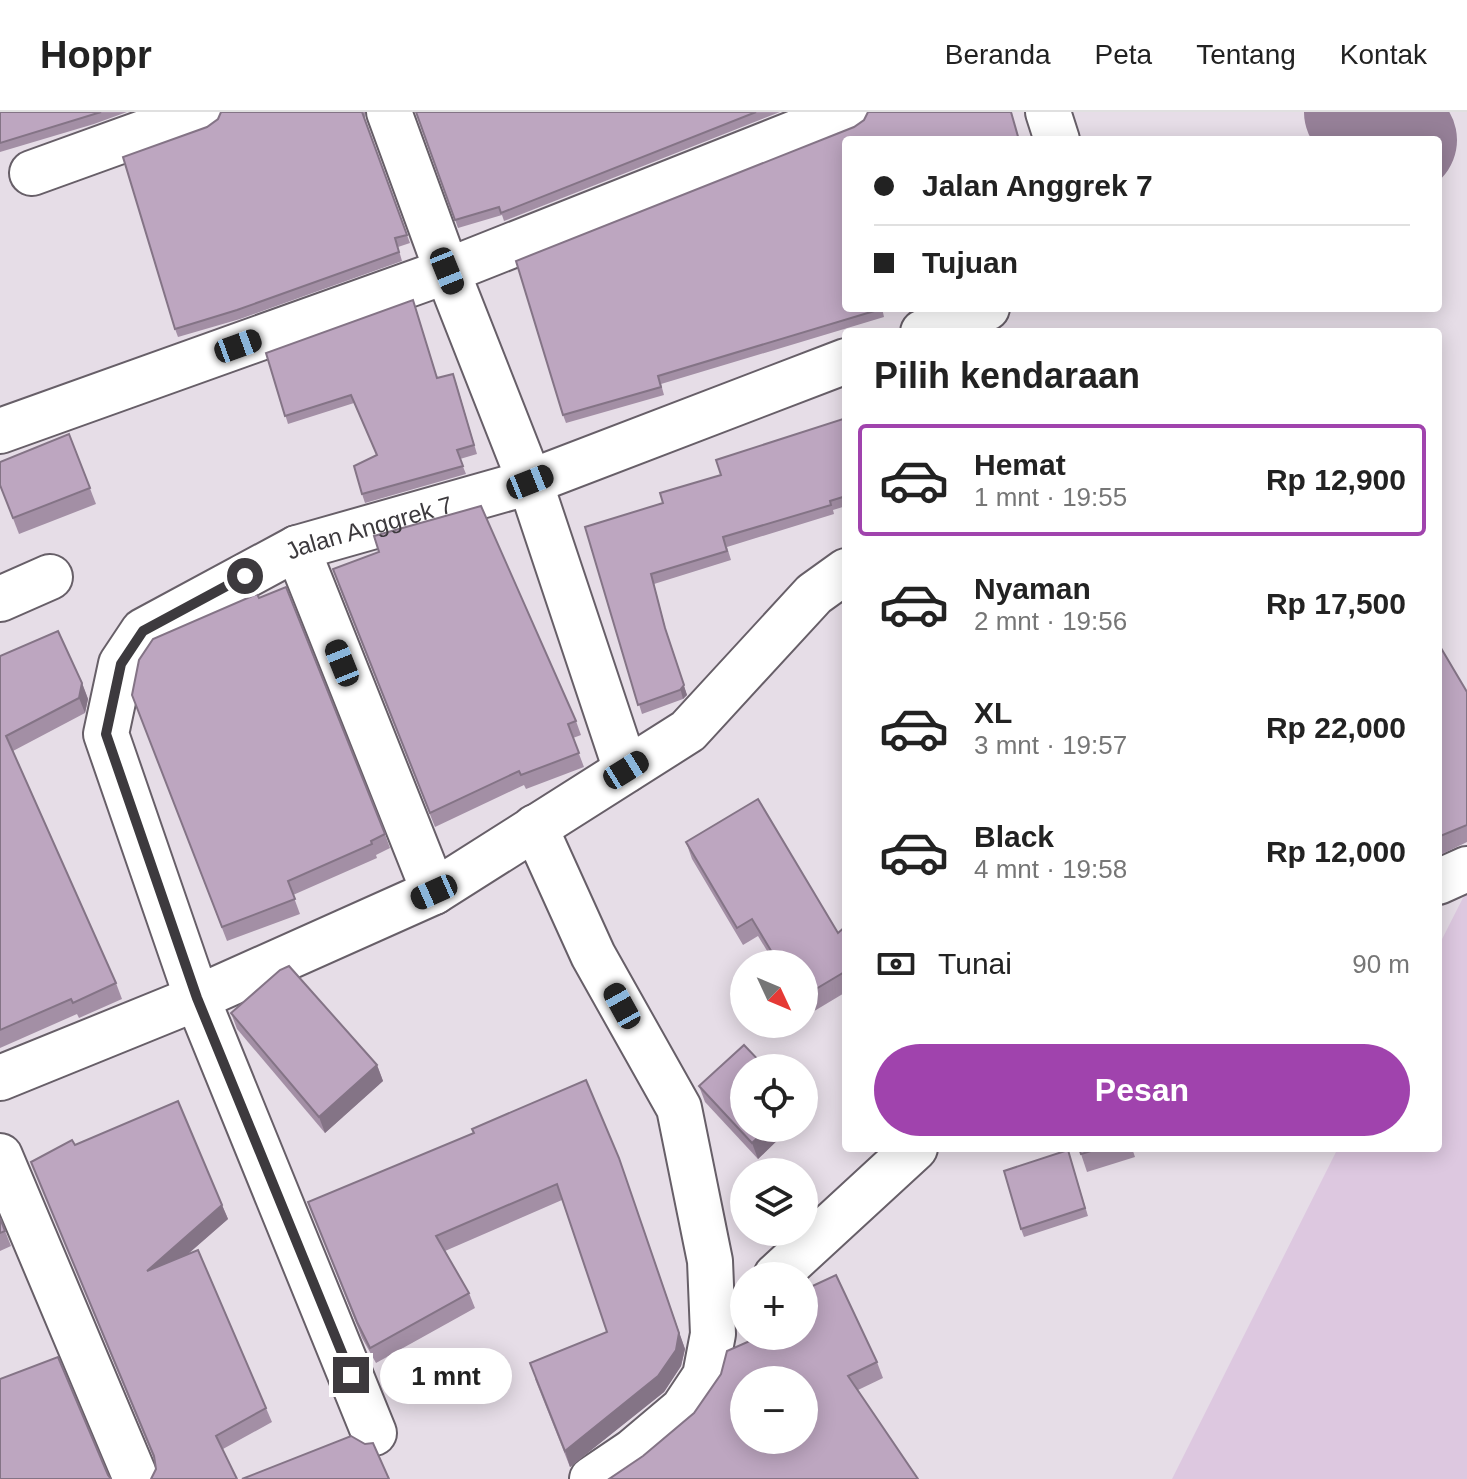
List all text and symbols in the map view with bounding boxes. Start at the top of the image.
text: Hoppr [40,34,152,76]
text: Beranda [945,39,1051,70]
text: Peta [1095,39,1152,70]
text: Tentang [1196,39,1296,70]
text: Kontak [1340,39,1427,70]
text: Jalan Anggrek 7 [922,169,1153,202]
car [427,244,467,298]
text: Tujuan [922,246,1018,279]
car [211,327,265,365]
text: Pilih kendaraan [874,355,1140,396]
icon: car [878,444,950,516]
text: Hemat [974,448,1066,481]
car [503,462,557,502]
text: Rp 12,900 [1266,463,1406,496]
text: 1 mnt · 19:55 [974,482,1127,512]
street label: Jalan Anggrek 7 [281,491,456,565]
route start [227,558,263,594]
icon: car [878,568,950,640]
text: Nyaman [974,572,1091,605]
text: Rp 17,500 [1266,587,1406,620]
text: 2 mnt · 19:56 [974,606,1127,636]
car [322,636,362,690]
icon: car [878,692,950,764]
text: XL [974,696,1012,729]
text: Rp 22,000 [1266,711,1406,744]
text: 3 mnt · 19:57 [974,730,1127,760]
car [599,747,653,793]
icon: car [878,816,950,888]
text: Black [974,820,1054,853]
text: Rp 12,000 [1266,835,1406,868]
text: 4 mnt · 19:58 [974,854,1127,884]
car [407,871,461,913]
icon: cash [874,942,918,986]
text: Tunai [938,947,1012,980]
text: 90 m [1352,949,1410,979]
north arrow [730,950,818,1038]
map controls [730,950,818,1454]
car [600,979,644,1033]
button: Pesan [874,1044,1410,1136]
button: locate [730,1054,818,1142]
button: layers [730,1158,818,1246]
button: + [730,1262,818,1350]
callout: 1 mnt [379,1347,511,1403]
route end [333,1357,369,1393]
text: 1 mnt [411,1361,481,1391]
button: − [730,1366,818,1454]

